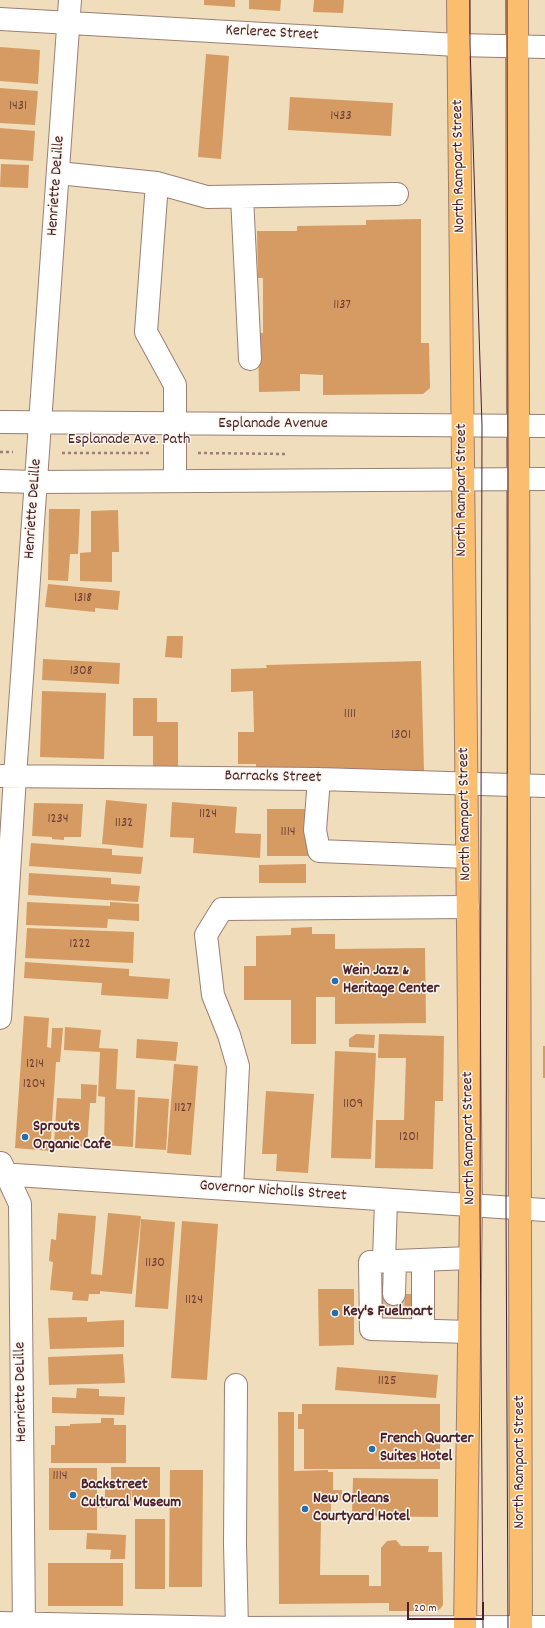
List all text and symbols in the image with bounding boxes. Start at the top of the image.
street label: Kerlerec Street [225,22,319,46]
house number: 1431 [9,99,27,115]
street label: North Rampart Street [449,99,471,233]
house number: 1433 [330,109,352,125]
street label: Henriette DeLille [44,135,70,237]
house number: 1137 [333,298,351,314]
street label: Esplanade Avenue [218,415,328,435]
street label: North Rampart Street [453,423,473,557]
street label: Esplanade Ave. Path [68,431,190,451]
street label: Henriette DeLille [21,458,47,560]
house number: 1318 [74,591,92,607]
house number: 1308 [70,664,92,680]
house number: 1111 [344,707,356,723]
house number: 1301 [391,728,411,744]
street label: North Rampart Street [455,747,477,881]
street label: Barracks Street [224,768,322,788]
house number: 1124 [199,807,217,823]
house number: 1234 [47,812,69,828]
house number: 1132 [115,816,133,832]
house number: 1114 [280,825,296,841]
house number: 1222 [69,937,91,953]
place label: Wein Jazz & Heritage Center [343,962,439,1000]
marker: Wein Jazz & Heritage Center [330,976,340,986]
house number: 1214 [26,1057,44,1073]
street label: North Rampart Street [459,1071,481,1205]
house number: 1204 [23,1077,45,1093]
house number: 1109 [343,1097,363,1113]
house number: 1127 [174,1101,192,1117]
place label: Sprouts Organic Cafe [33,1118,111,1156]
house number: 1201 [399,1130,419,1146]
marker: Sprouts Organic Cafe [20,1132,30,1142]
street label: Governor Nicholls Street [199,1177,347,1207]
house number: 1130 [145,1256,165,1272]
house number: 1124 [185,1293,203,1309]
place label: Key's Fuelmart [343,1303,433,1323]
marker: Key's Fuelmart [330,1308,340,1318]
street label: Henriette DeLille [12,1342,32,1442]
house number: 1125 [378,1374,396,1390]
street label: North Rampart Street [511,1395,531,1529]
place label: French Quarter Suites Hotel [380,1430,473,1468]
marker: French Quarter Suites Hotel [367,1444,377,1454]
house number: 1114 [52,1469,68,1485]
place label: Backstreet Cultural Museum [81,1476,181,1514]
marker: Backstreet Cultural Museum [68,1490,78,1500]
place label: New Orleans Courtyard Hotel [313,1490,410,1528]
marker: New Orleans Courtyard Hotel [300,1504,310,1514]
scale bar [409,1594,486,1620]
text: 20 m [414,1600,437,1617]

